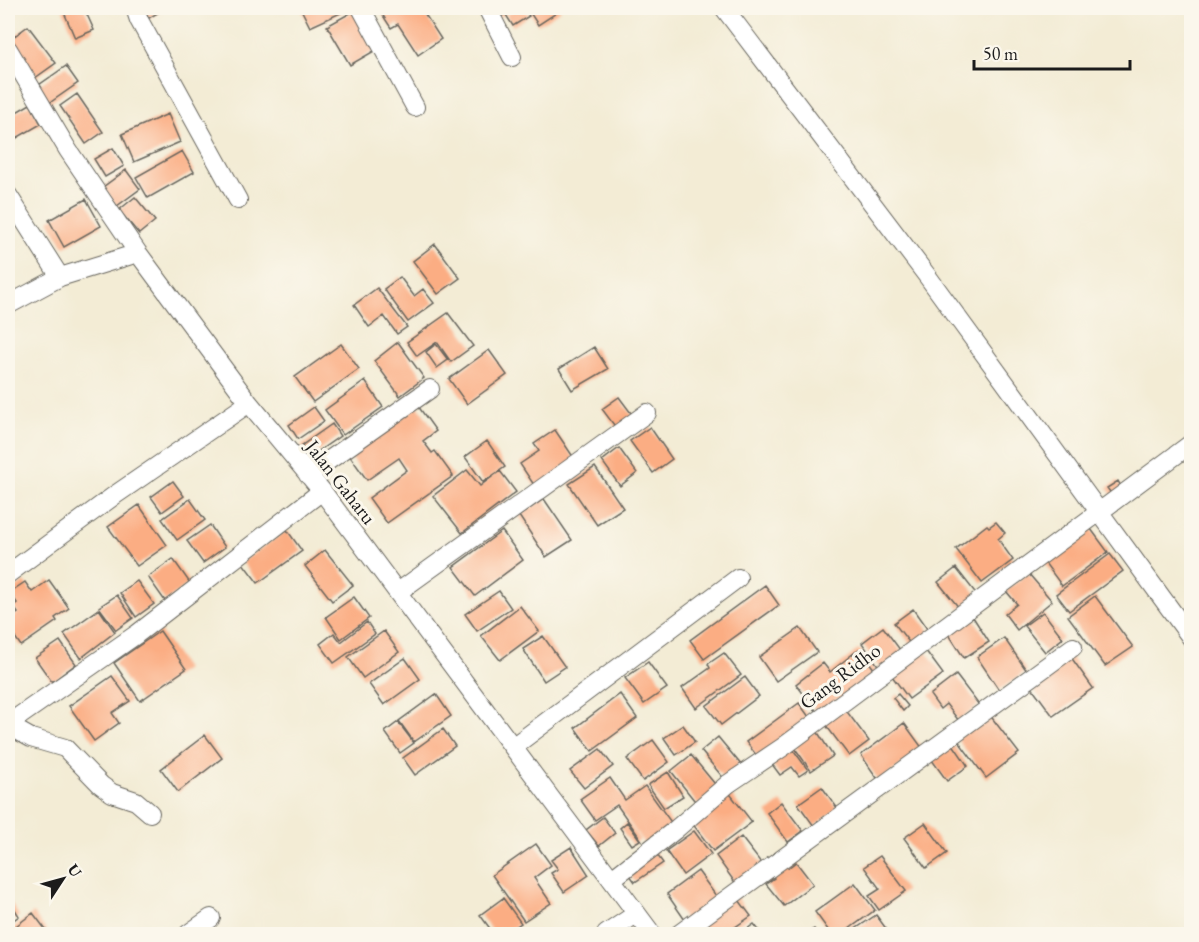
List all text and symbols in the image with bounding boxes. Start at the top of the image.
scale bar [974,33,1130,71]
text: 50 m [983,42,1018,65]
street label: Jalan Gaharu [299,433,382,530]
street label: Gang Ridho [794,637,886,715]
north arrow [33,849,93,909]
text: U [63,859,87,882]

